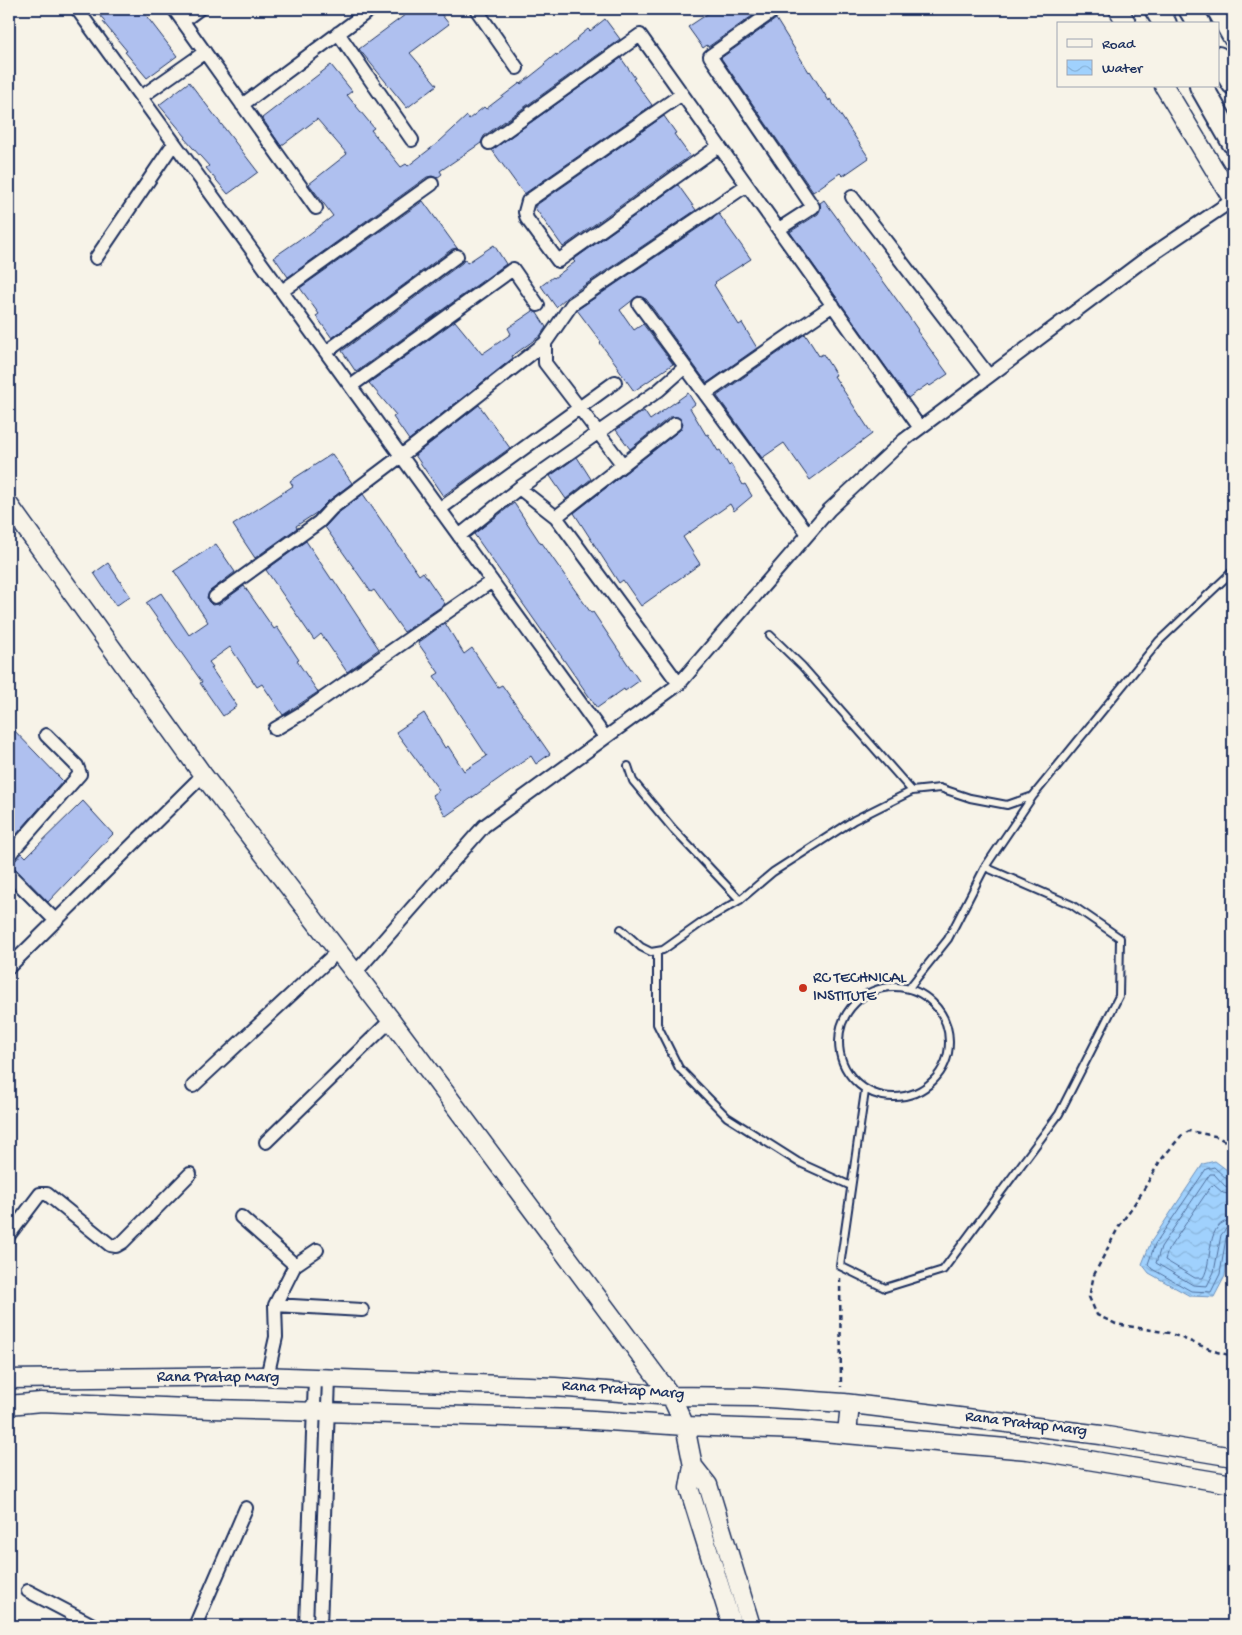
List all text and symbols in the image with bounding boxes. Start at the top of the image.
legend [1057,22,1220,88]
text: Road [1102,36,1136,54]
text: Water [1102,60,1144,78]
place label: RC TECHNICAL INSTITUTE [813,970,907,1007]
marker: RC TECHNICAL INSTITUTE [797,982,809,994]
street label: Rana Pratap Marg [157,1369,279,1388]
street label: Rana Pratap Marg [561,1377,685,1405]
street label: Rana Pratap Marg [964,1408,1088,1442]

